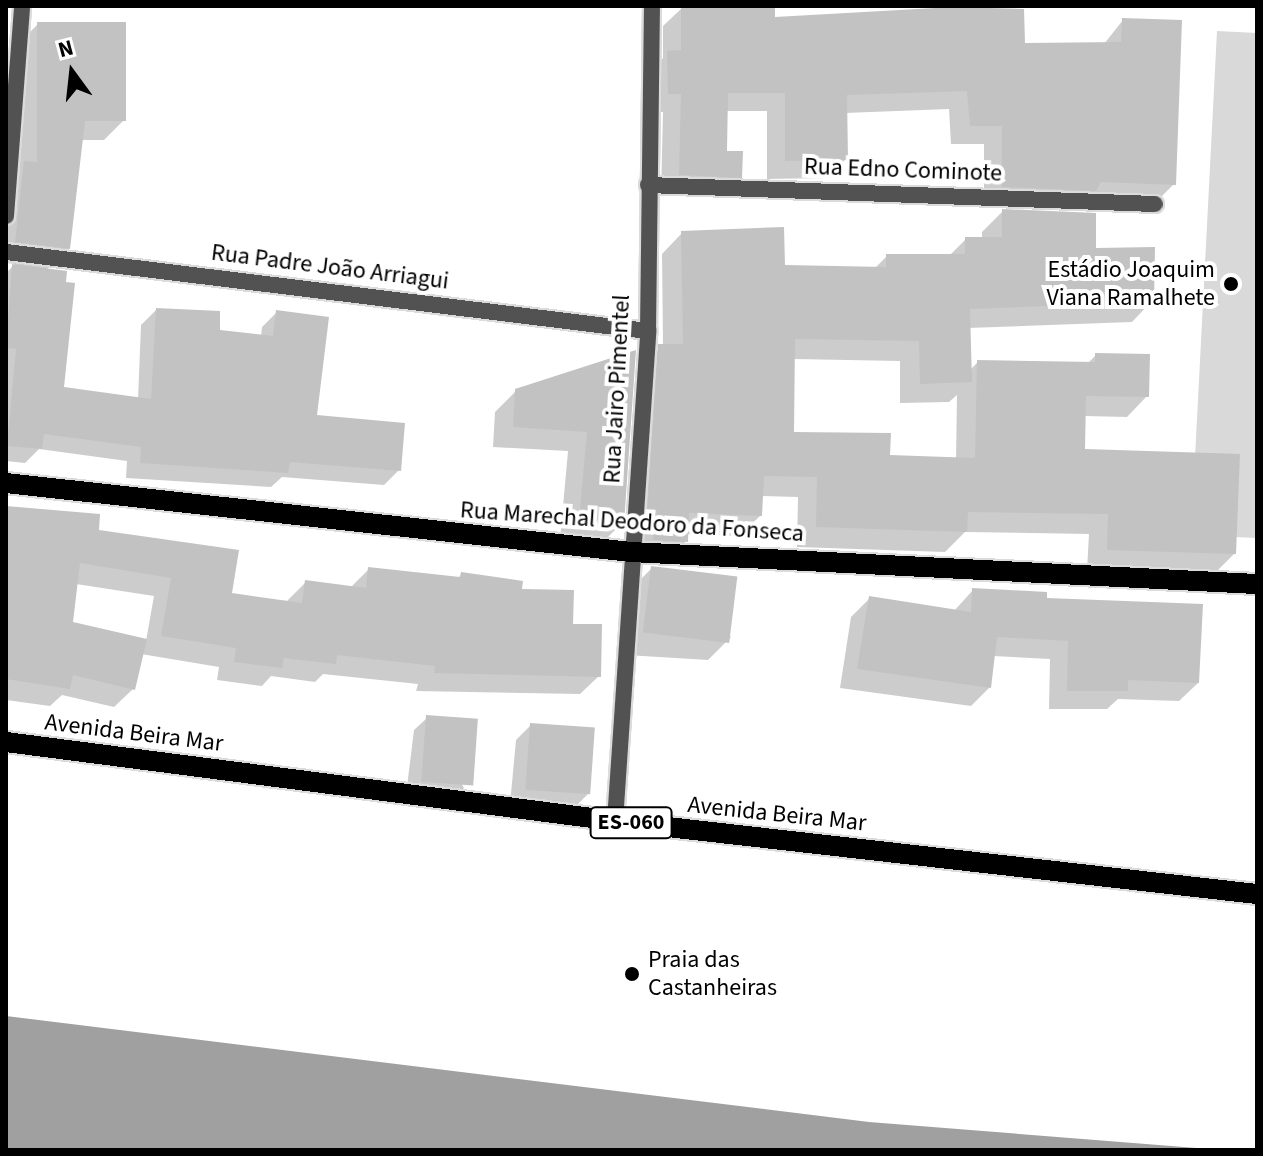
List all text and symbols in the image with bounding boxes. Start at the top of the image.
text: N [55,31,77,66]
north arrow [32,32,112,112]
street label: Rua Edno Cominote [803,152,1003,188]
street label: Rua Padre João Arriagui [210,238,450,296]
place label: Estádio Joaquim Viana Ramalhete [1046,256,1215,312]
marker: Estádio Joaquim Viana Ramalhete [1222,275,1240,293]
street label: Rua Jairo Pimentel [598,294,636,484]
street label: Rua Marechal Deodoro da Fonseca [459,496,805,548]
street label: Avenida Beira Mar [43,708,225,758]
street label: Avenida Beira Mar [686,790,868,838]
road number: ES-060 [589,805,673,841]
place label: Praia das Castanheiras [648,946,777,1002]
marker: Praia das Castanheiras [623,965,641,983]

